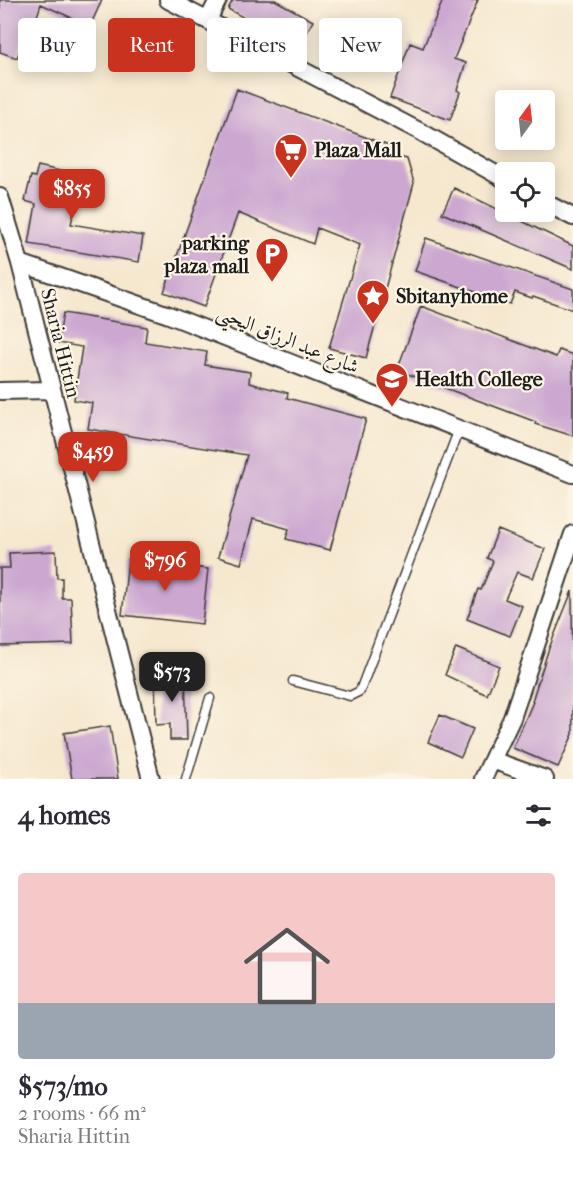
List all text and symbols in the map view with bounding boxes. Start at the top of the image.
chip: Buy [18,18,96,72]
chip: Rent [108,18,195,72]
chip: Filters [207,18,307,72]
chip: New [319,18,402,72]
north arrow [495,90,555,150]
map controls [495,90,555,222]
supermarket icon: Plaza Mall [273,132,309,179]
place label: Plaza Mall [314,139,402,162]
button: locate [495,162,555,222]
pin: $855 [36,169,108,220]
text: $855 [53,177,91,200]
place label: parking plaza mall [163,232,250,278]
parking icon: parking plaza mall [254,236,290,283]
place icon: Sbitanyhome [355,278,391,325]
place label: Sbitanyhome [396,285,508,308]
street label: Sharia Hittin [36,286,85,401]
street label: شارع عبد الرزاق اليحيى [211,300,362,384]
school or university icon: Health College [374,361,410,408]
place label: Health College [415,368,543,391]
pin: $459 [57,432,129,483]
text: $459 [72,440,114,463]
pin: $796 [129,541,201,592]
text: $796 [144,549,186,572]
pin: $573 [136,652,208,703]
text: $573 [153,660,191,683]
icon: filters [522,799,555,832]
text: 4 homes [18,800,110,831]
icon: home [233,912,341,1020]
text: $573/mo [18,1071,108,1102]
text: 2 rooms · 66 m² [18,1102,146,1125]
text: Sharia Hittin [18,1125,130,1148]

